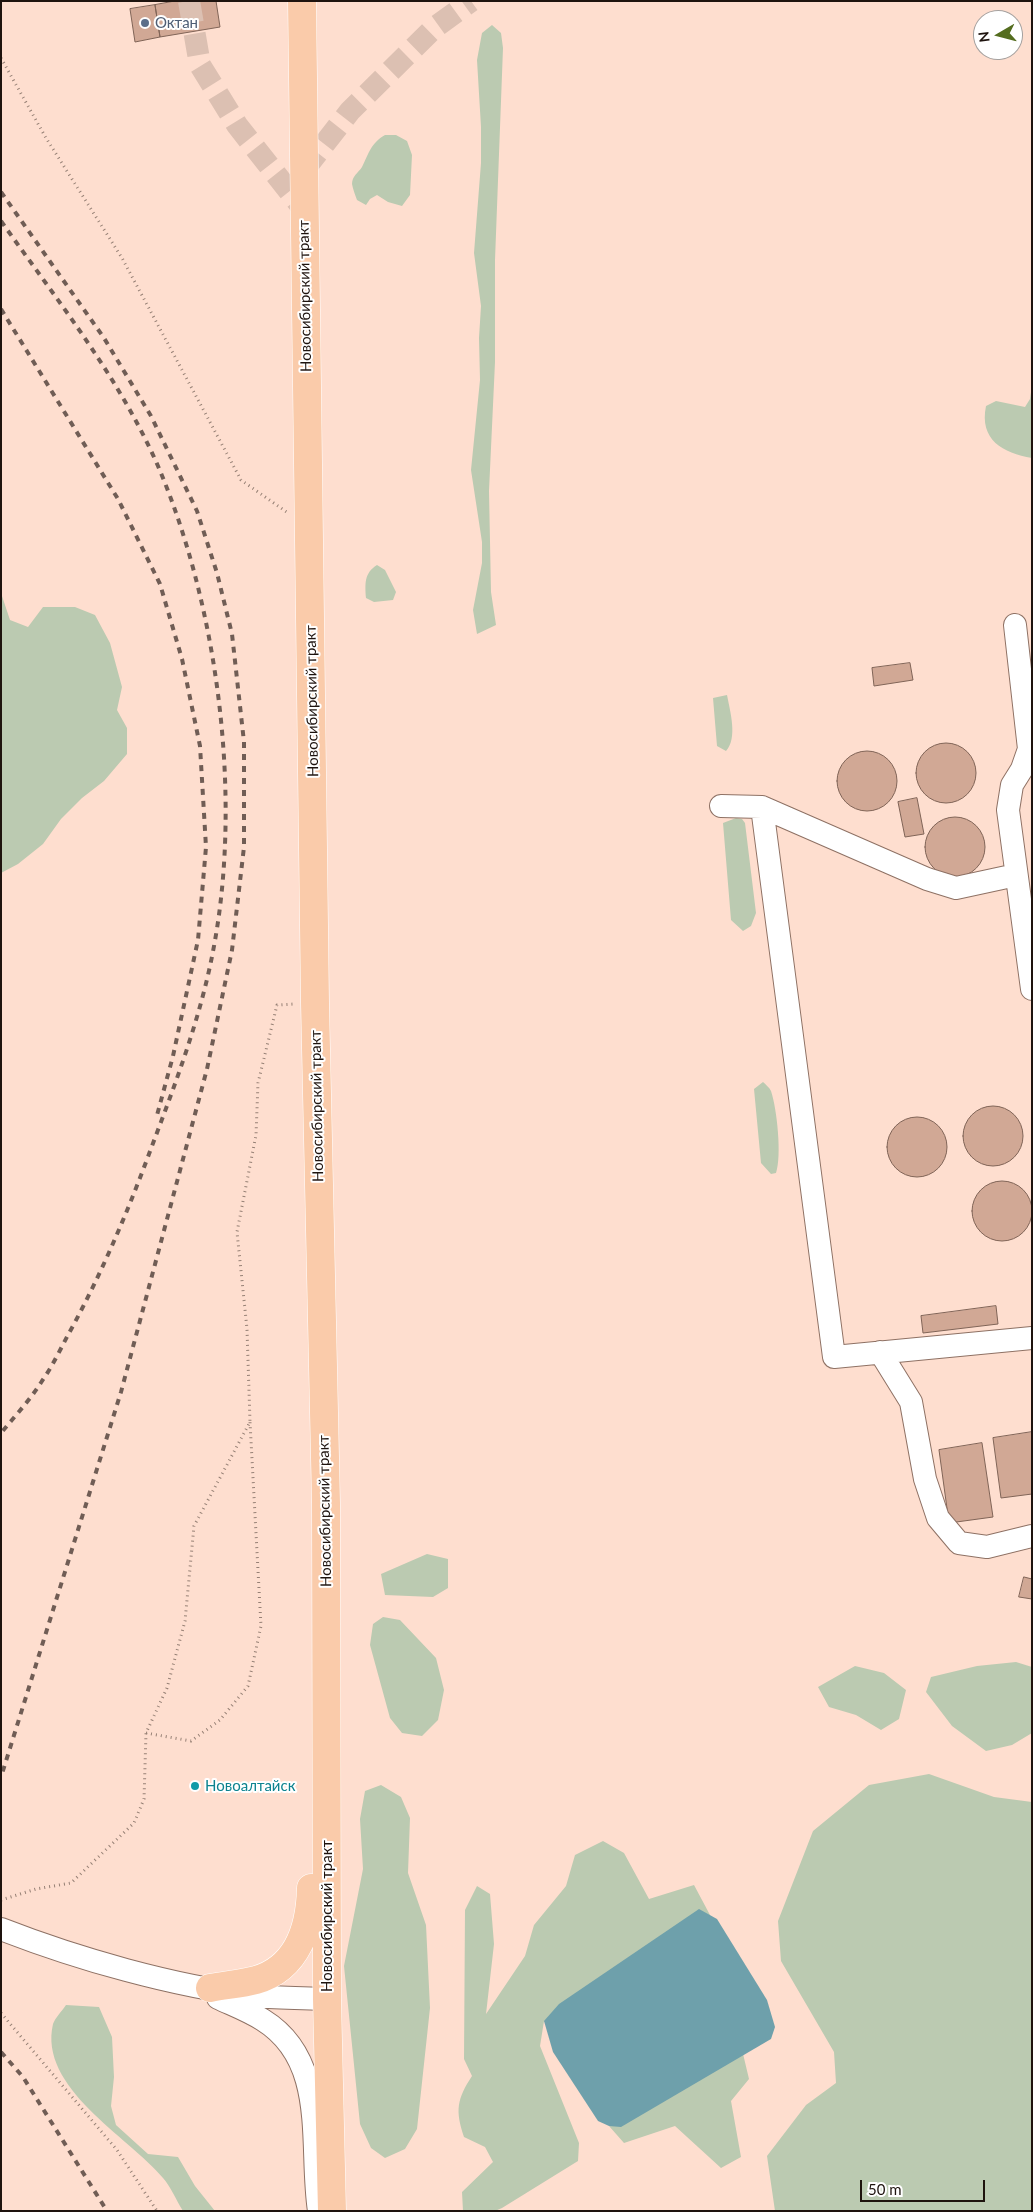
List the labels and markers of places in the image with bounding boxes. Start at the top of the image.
place label: Октан [155,14,198,32]
marker: Октан [139,17,151,29]
place label: Новоалтайск [205,1777,295,1795]
marker: Новоалтайск [189,1780,201,1792]

